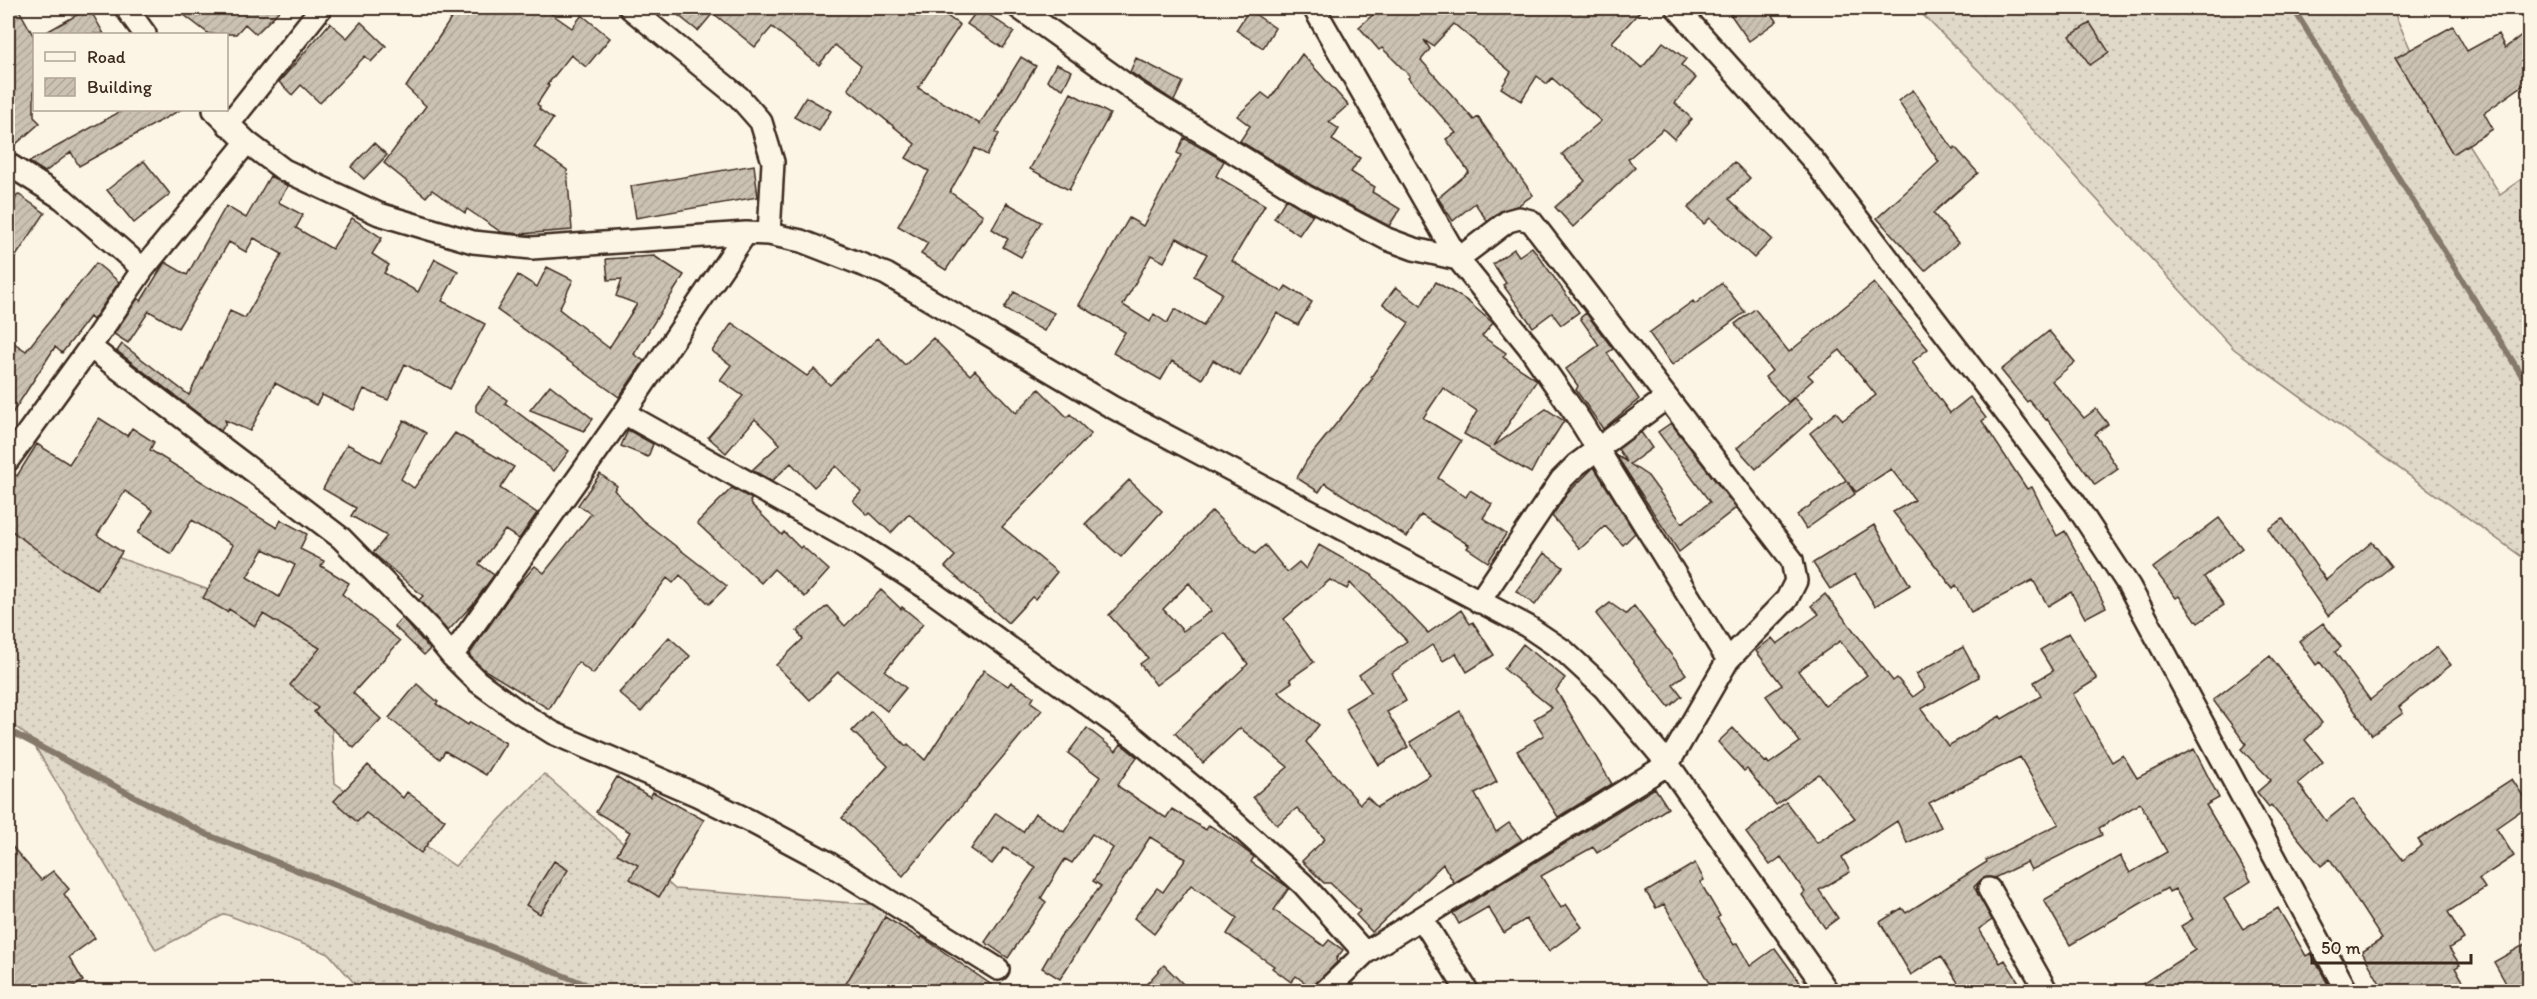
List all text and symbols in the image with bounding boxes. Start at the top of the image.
legend [33,33,228,111]
text: Road [87,46,126,68]
text: Building [87,76,153,98]
scale bar [2312,927,2471,965]
text: 50 m [2321,937,2361,959]

